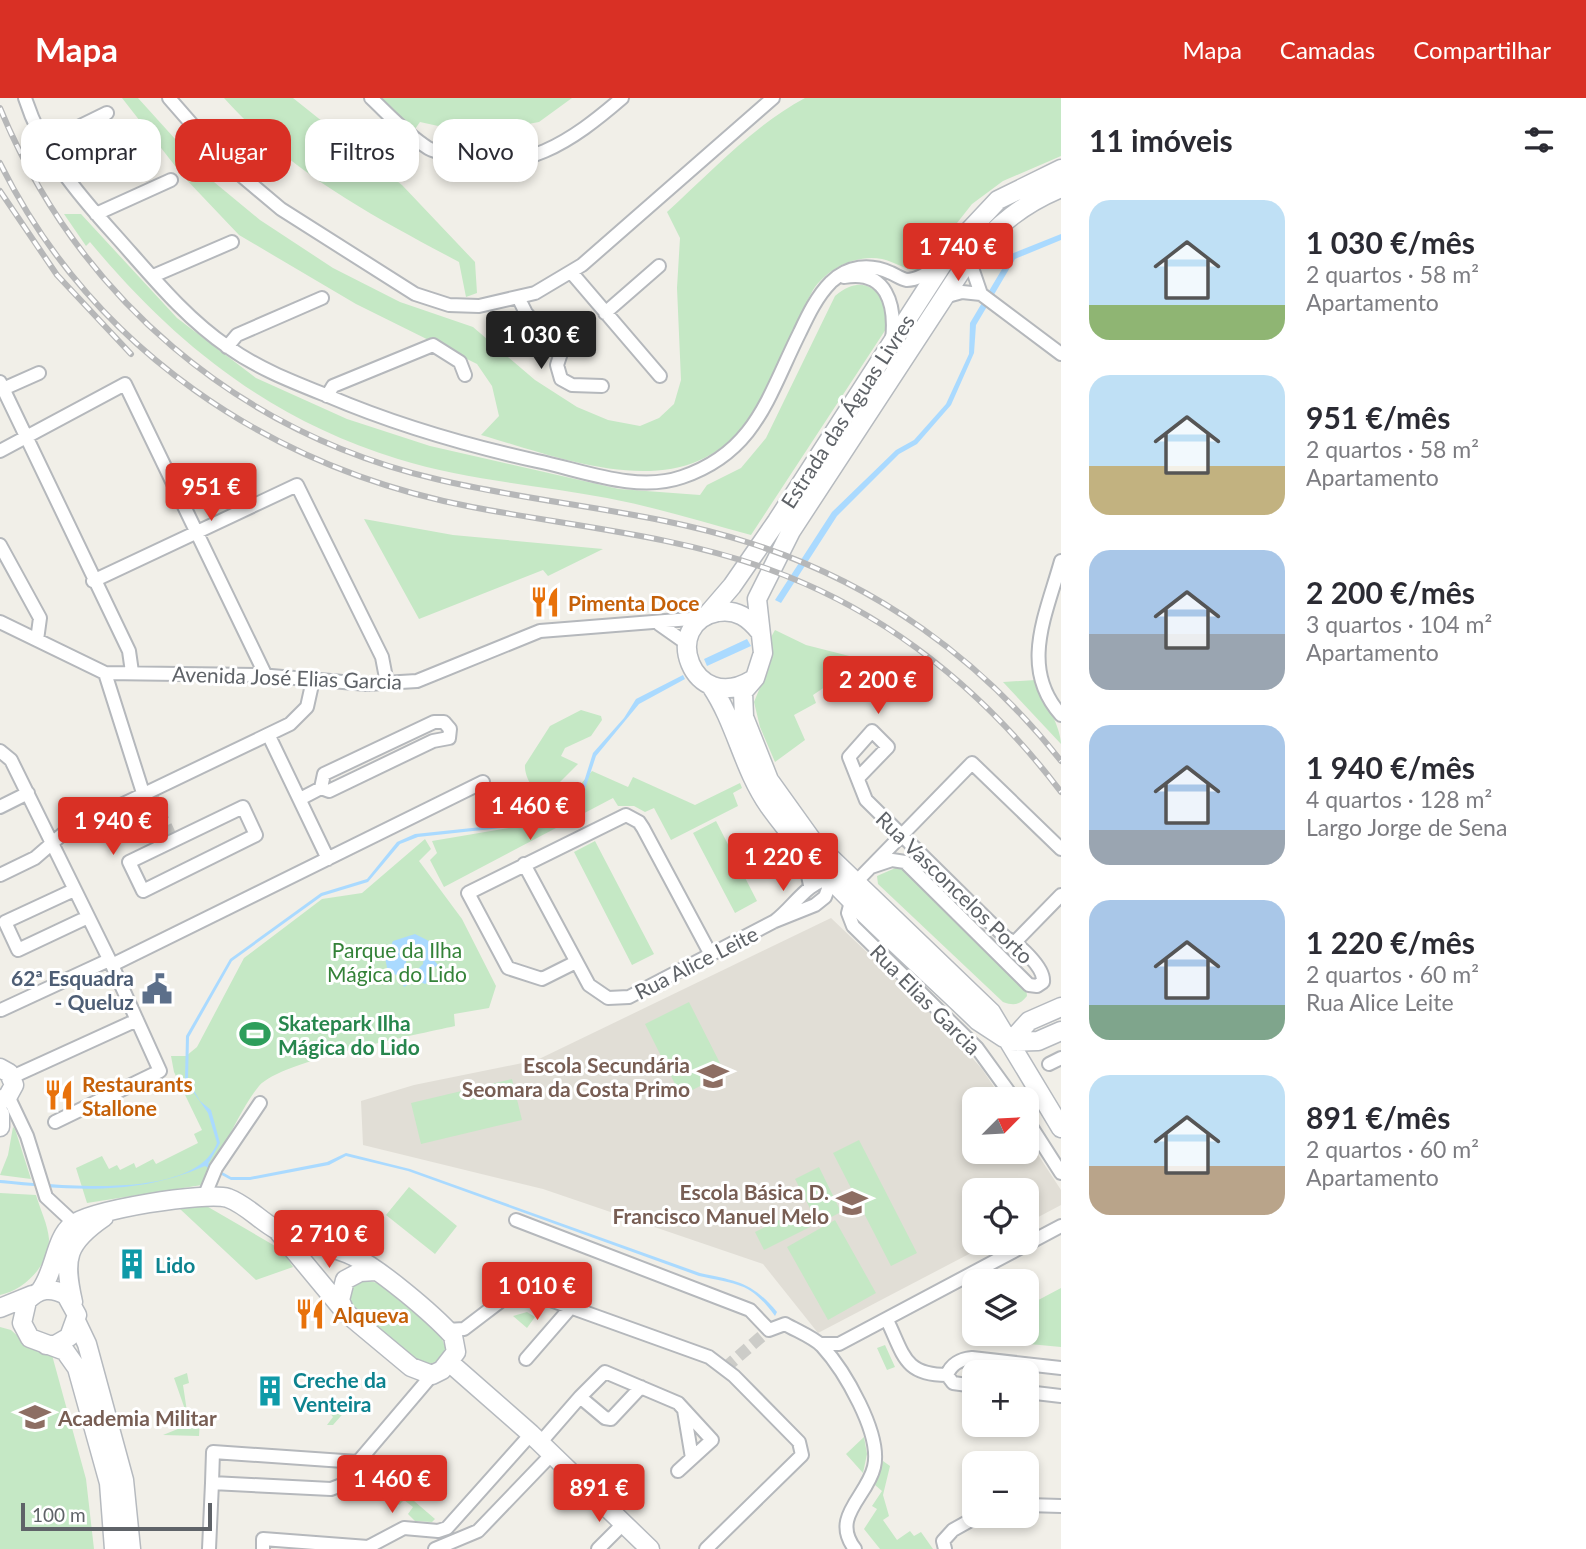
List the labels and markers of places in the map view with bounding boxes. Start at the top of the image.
pin: 1 740 € [893,223,1023,283]
pin: 1 030 € [476,312,606,371]
pin: 951 € [162,464,260,523]
restaurant icon: Pimenta Doce [528,585,562,619]
place label: Pimenta Doce [568,590,699,615]
pin: 2 200 € [813,656,943,716]
pin: 1 460 € [465,782,595,842]
pin: 1 940 € [48,798,178,857]
pin: 1 220 € [718,834,848,893]
place label: 62ª Esquadra - Queluz [11,965,134,1014]
public building icon: 62ª Esquadra - Queluz [140,972,174,1006]
place label: Skatepark Ilha Mágica do Lido [278,1010,420,1059]
sports icon: Skatepark Ilha Mágica do Lido [238,1017,272,1051]
place label: Escola Secundária Seomara da Costa Primo [462,1052,690,1101]
school or university icon: Escola Secundária Seomara da Costa Primo [696,1059,730,1093]
place label: Restaurants Stallone [82,1071,193,1120]
restaurant icon: Restaurants Stallone [42,1078,76,1112]
place label: Escola Básica D. Francisco Manuel Melo [613,1179,829,1228]
school or university icon: Escola Básica D. Francisco Manuel Melo [835,1186,869,1220]
pin: 2 710 € [264,1210,394,1270]
building icon: Lido [115,1247,149,1281]
place label: Lido [155,1252,195,1277]
pin: 1 010 € [472,1262,602,1322]
restaurant icon: Alqueva [293,1297,327,1331]
place label: Alqueva [332,1302,409,1327]
place label: Creche da Venteira [292,1367,386,1416]
building icon: Creche da Venteira [253,1374,287,1408]
school or university icon: Academia Militar [18,1400,52,1434]
place label: Academia Militar [57,1405,217,1430]
pin: 1 460 € [327,1456,457,1515]
pin: 891 € [550,1464,648,1524]

